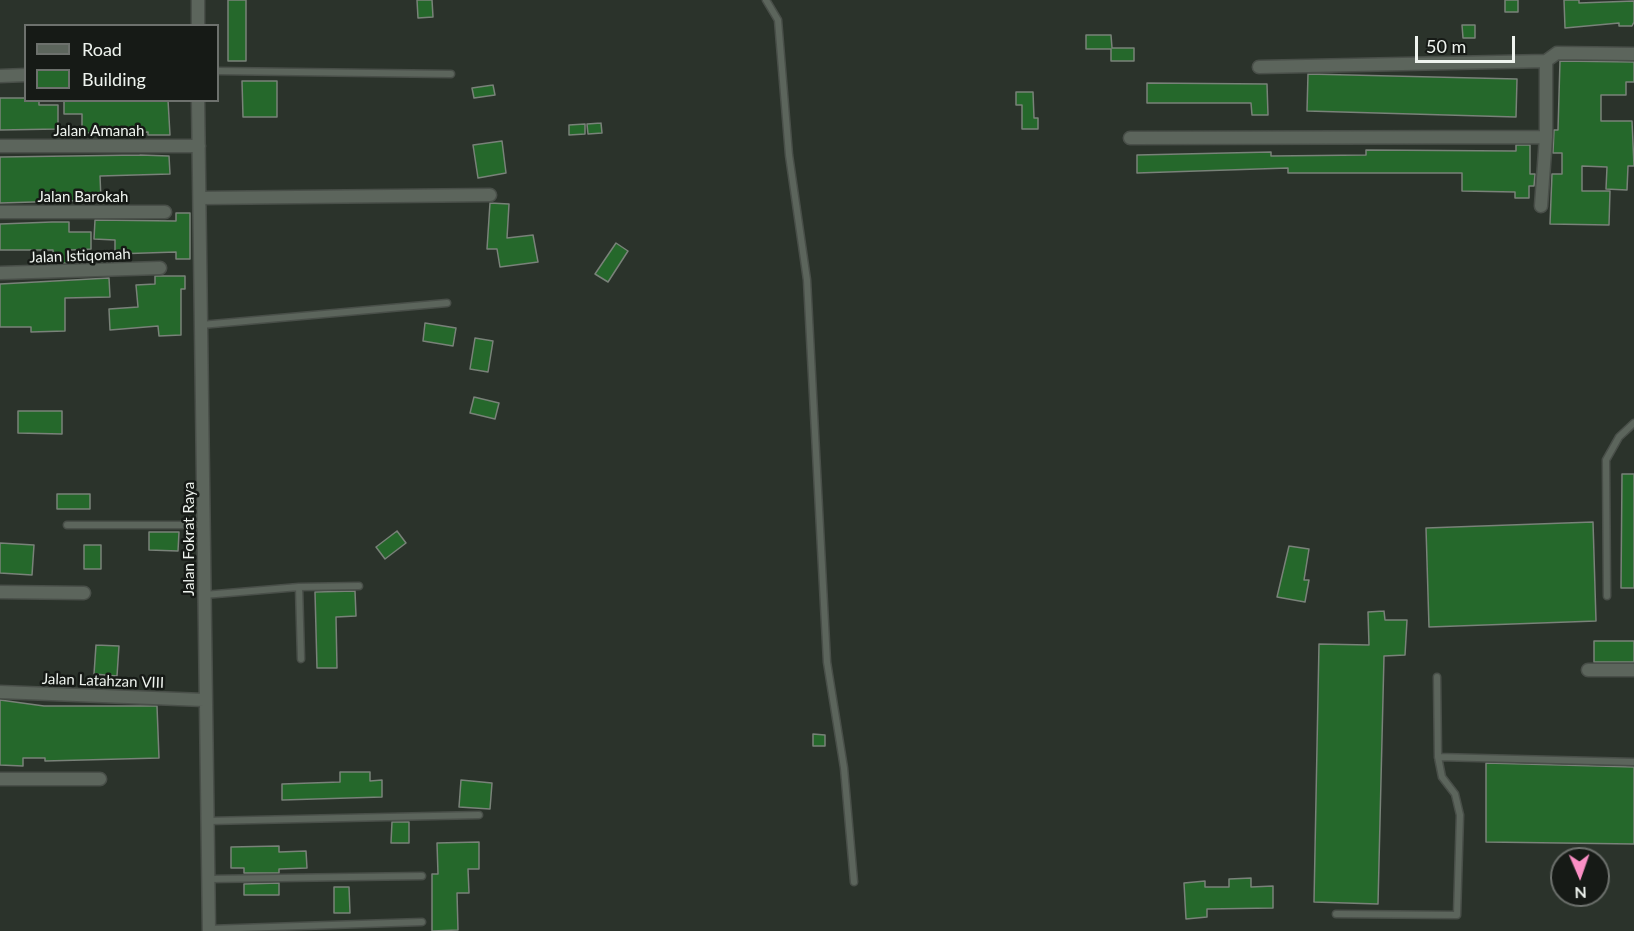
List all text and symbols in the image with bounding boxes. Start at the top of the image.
legend [24,24,219,102]
scale bar [1418,24,1518,62]
text: 50 m [1426,35,1466,57]
text: Road [82,38,122,60]
text: Building [82,68,146,90]
street label: Jalan Amanah [54,122,144,140]
street label: Jalan Barokah [38,188,128,206]
street label: Jalan Istiqomah [29,245,131,267]
street label: Jalan Fokrat Raya [180,482,198,596]
street label: Jalan Latahzan VIII [42,670,164,692]
north arrow [1550,847,1610,907]
text: N [1574,884,1587,903]

